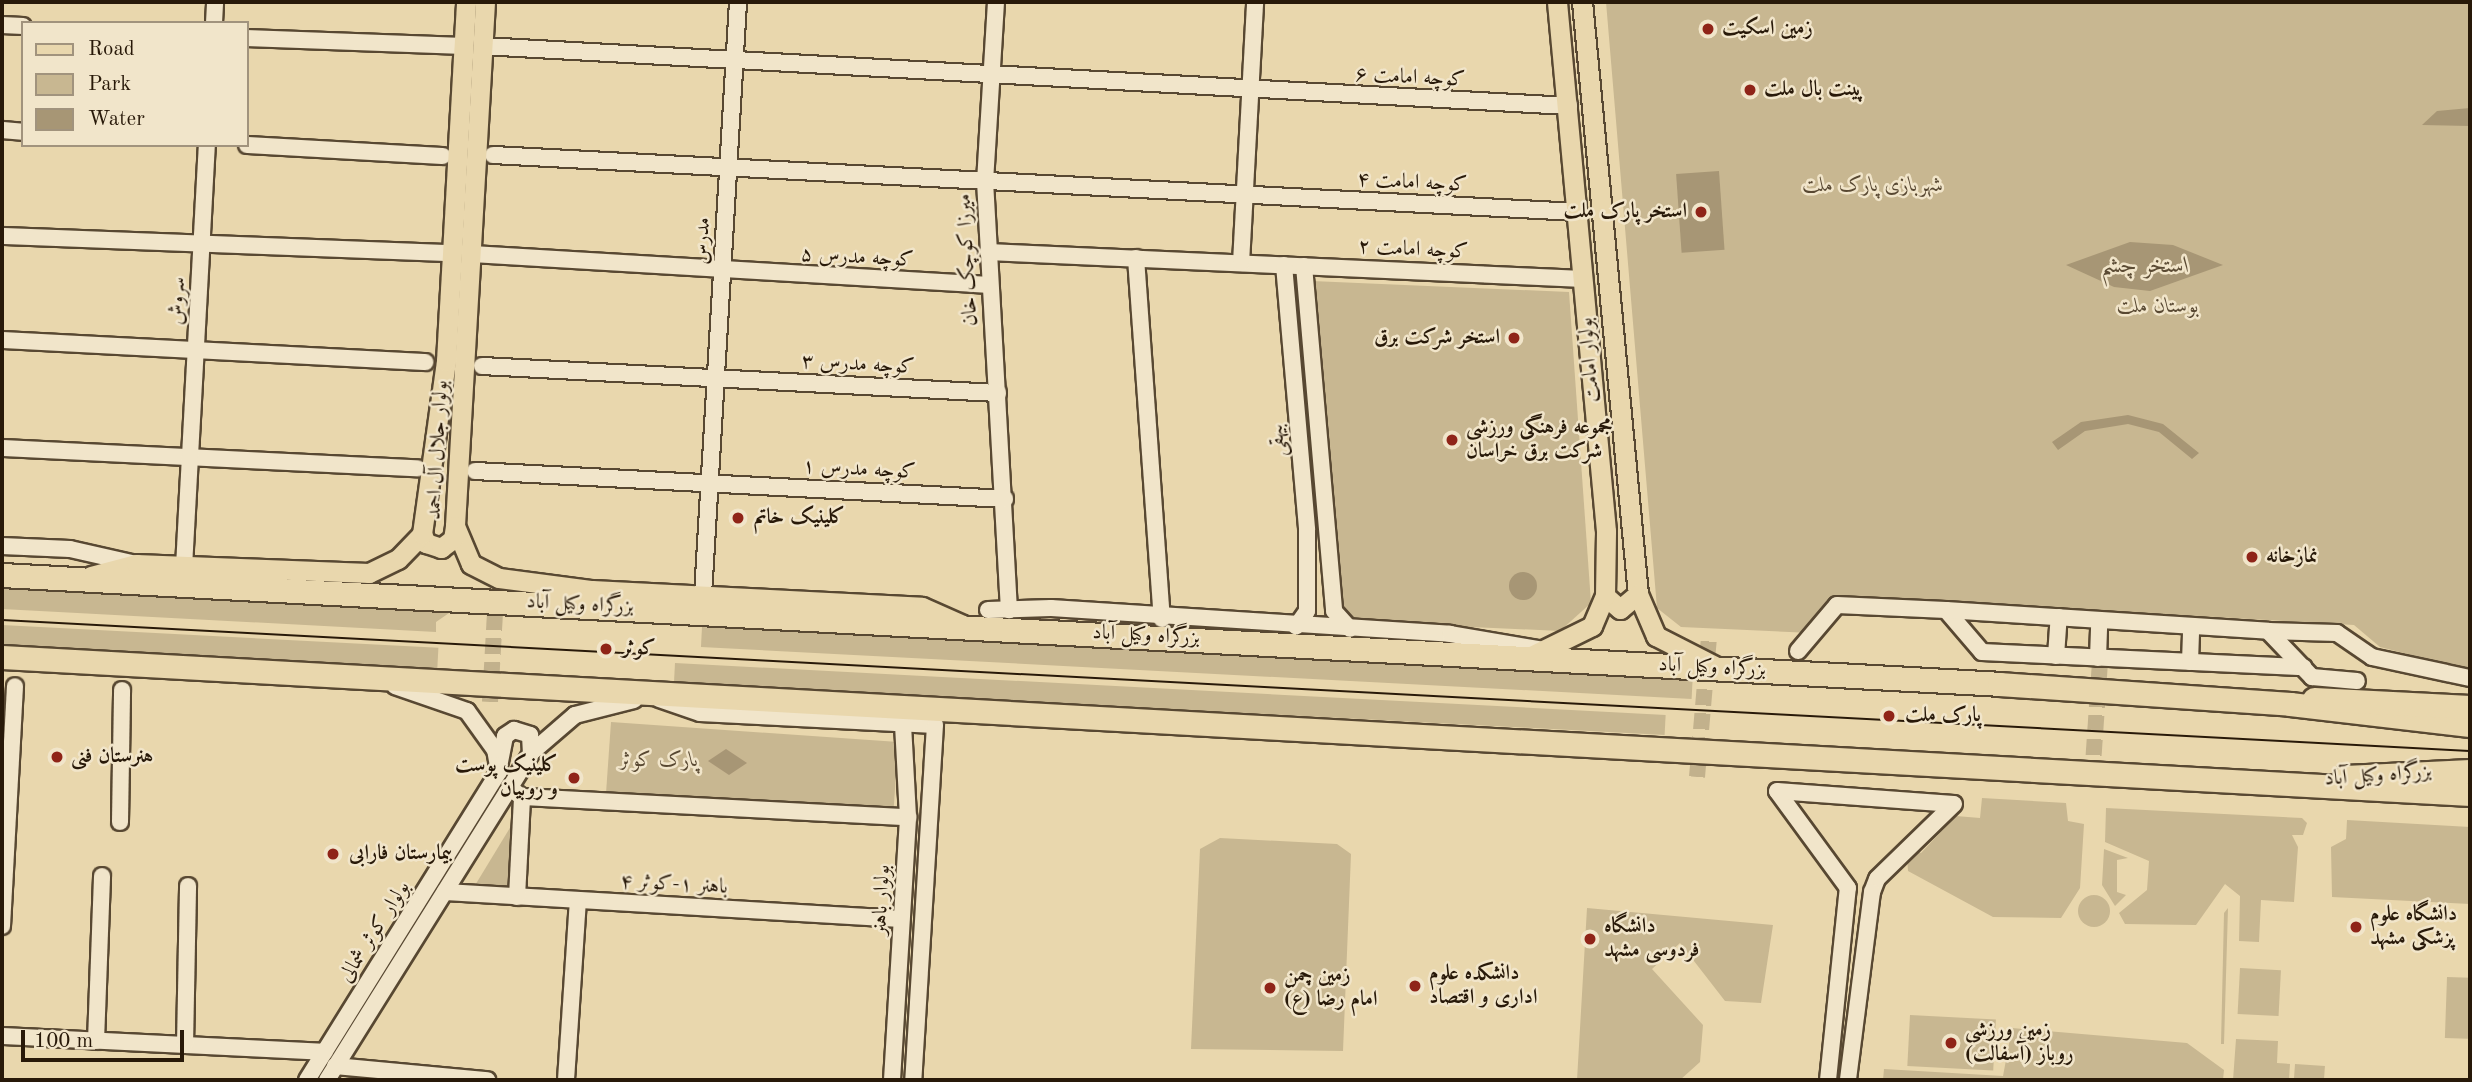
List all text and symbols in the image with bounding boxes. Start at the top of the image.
place label: زمین اسکیت [1722,16,1813,42]
legend [21,21,248,147]
marker: زمین اسکیت [1700,21,1716,37]
text: Road [88,39,135,60]
street label: کوچه امامت ۶ [1354,63,1466,93]
text: Park [88,74,131,95]
place label: پینت بال ملت [1764,77,1863,103]
marker: پینت بال ملت [1742,82,1758,98]
text: Water [88,109,145,130]
street label: کوچه امامت ۴ [1356,168,1468,198]
park label: شهربازی پارک ملت [1802,173,1944,199]
street label: میرزا کوچک خان [952,193,984,327]
place label: استخر پارک ملت [1563,199,1687,225]
marker: استخر پارک ملت [1693,204,1709,220]
street label: مدرس [689,217,717,265]
street label: کوچه امامت ۲ [1357,235,1469,265]
street label: کوچه مدرس ۵ [800,242,914,274]
water label: استخر چشم [2101,252,2189,280]
street label: سروش [164,276,192,326]
park label: بوستان ملت [2117,294,2199,320]
street label: بولوار امامت [1574,316,1606,404]
place label: استخر شرکت برق [1374,325,1500,351]
marker: استخر شرکت برق [1506,330,1522,346]
street label: کوچه مدرس ۳ [801,349,915,381]
street label: بولوار جلال آل احمد [422,380,454,520]
place label: مجموعه فرهنگی ورزشی شرکت برق خراسان [1466,415,1612,465]
street label: بیهقی [1264,422,1292,458]
marker: مجموعه فرهنگی ورزشی شرکت برق خراسان [1444,432,1460,448]
street label: کوچه مدرس ۱ [802,454,916,486]
place label: کلینیک خاتم [754,505,845,531]
marker: کلینیک خاتم [728,508,748,528]
place label: نمازخانه [2266,544,2318,570]
marker: نمازخانه [2244,549,2260,565]
street label: بزرگراه وکیل آباد [526,590,634,620]
street label: بزرگراه وکیل آباد [1092,621,1200,651]
place label: کوثر [622,636,656,662]
marker: کوثر [596,639,616,659]
street label: بزرگراه وکیل آباد [1658,653,1766,683]
place label: پارک ملت [1905,703,1981,729]
marker: پارک ملت [1879,706,1899,726]
place label: هنرستان فنی [71,744,153,770]
park label: پارک کوثر [619,748,699,774]
marker: هنرستان فنی [49,749,65,765]
place label: کلینیک پوست و روبیان [455,753,558,803]
street label: بزرگراه وکیل آباد [2323,760,2433,792]
marker: کلینیک پوست و روبیان [564,768,584,788]
place label: بیمارستان فارابی [349,841,452,867]
marker: بیمارستان فارابی [323,844,343,864]
street label: بولوار باهنر [868,864,896,936]
street label: باهنر ۱-کوثر ۴ [620,870,728,900]
street label: بولوار کوثر شمالی [334,876,416,988]
place label: دانشگاه علوم پزشکی مشهد [2370,902,2457,952]
place label: دانشگاه فردوسی مشهد [1604,914,1699,964]
marker: دانشگاه علوم پزشکی مشهد [2348,919,2364,935]
marker: دانشگاه فردوسی مشهد [1582,931,1598,947]
place label: دانشکده علوم اداری و اقتصاد [1429,961,1537,1011]
place label: زمین چمن امام رضا (ع) [1284,963,1378,1013]
marker: دانشکده علوم اداری و اقتصاد [1407,978,1423,994]
marker: زمین چمن امام رضا (ع) [1262,980,1278,996]
scale bar [24,1016,187,1060]
place label: زمین ورزشی روباز (آسفالت) [1965,1018,2074,1068]
text: 100 m [34,1031,93,1052]
marker: زمین ورزشی روباز (آسفالت) [1943,1035,1959,1051]

